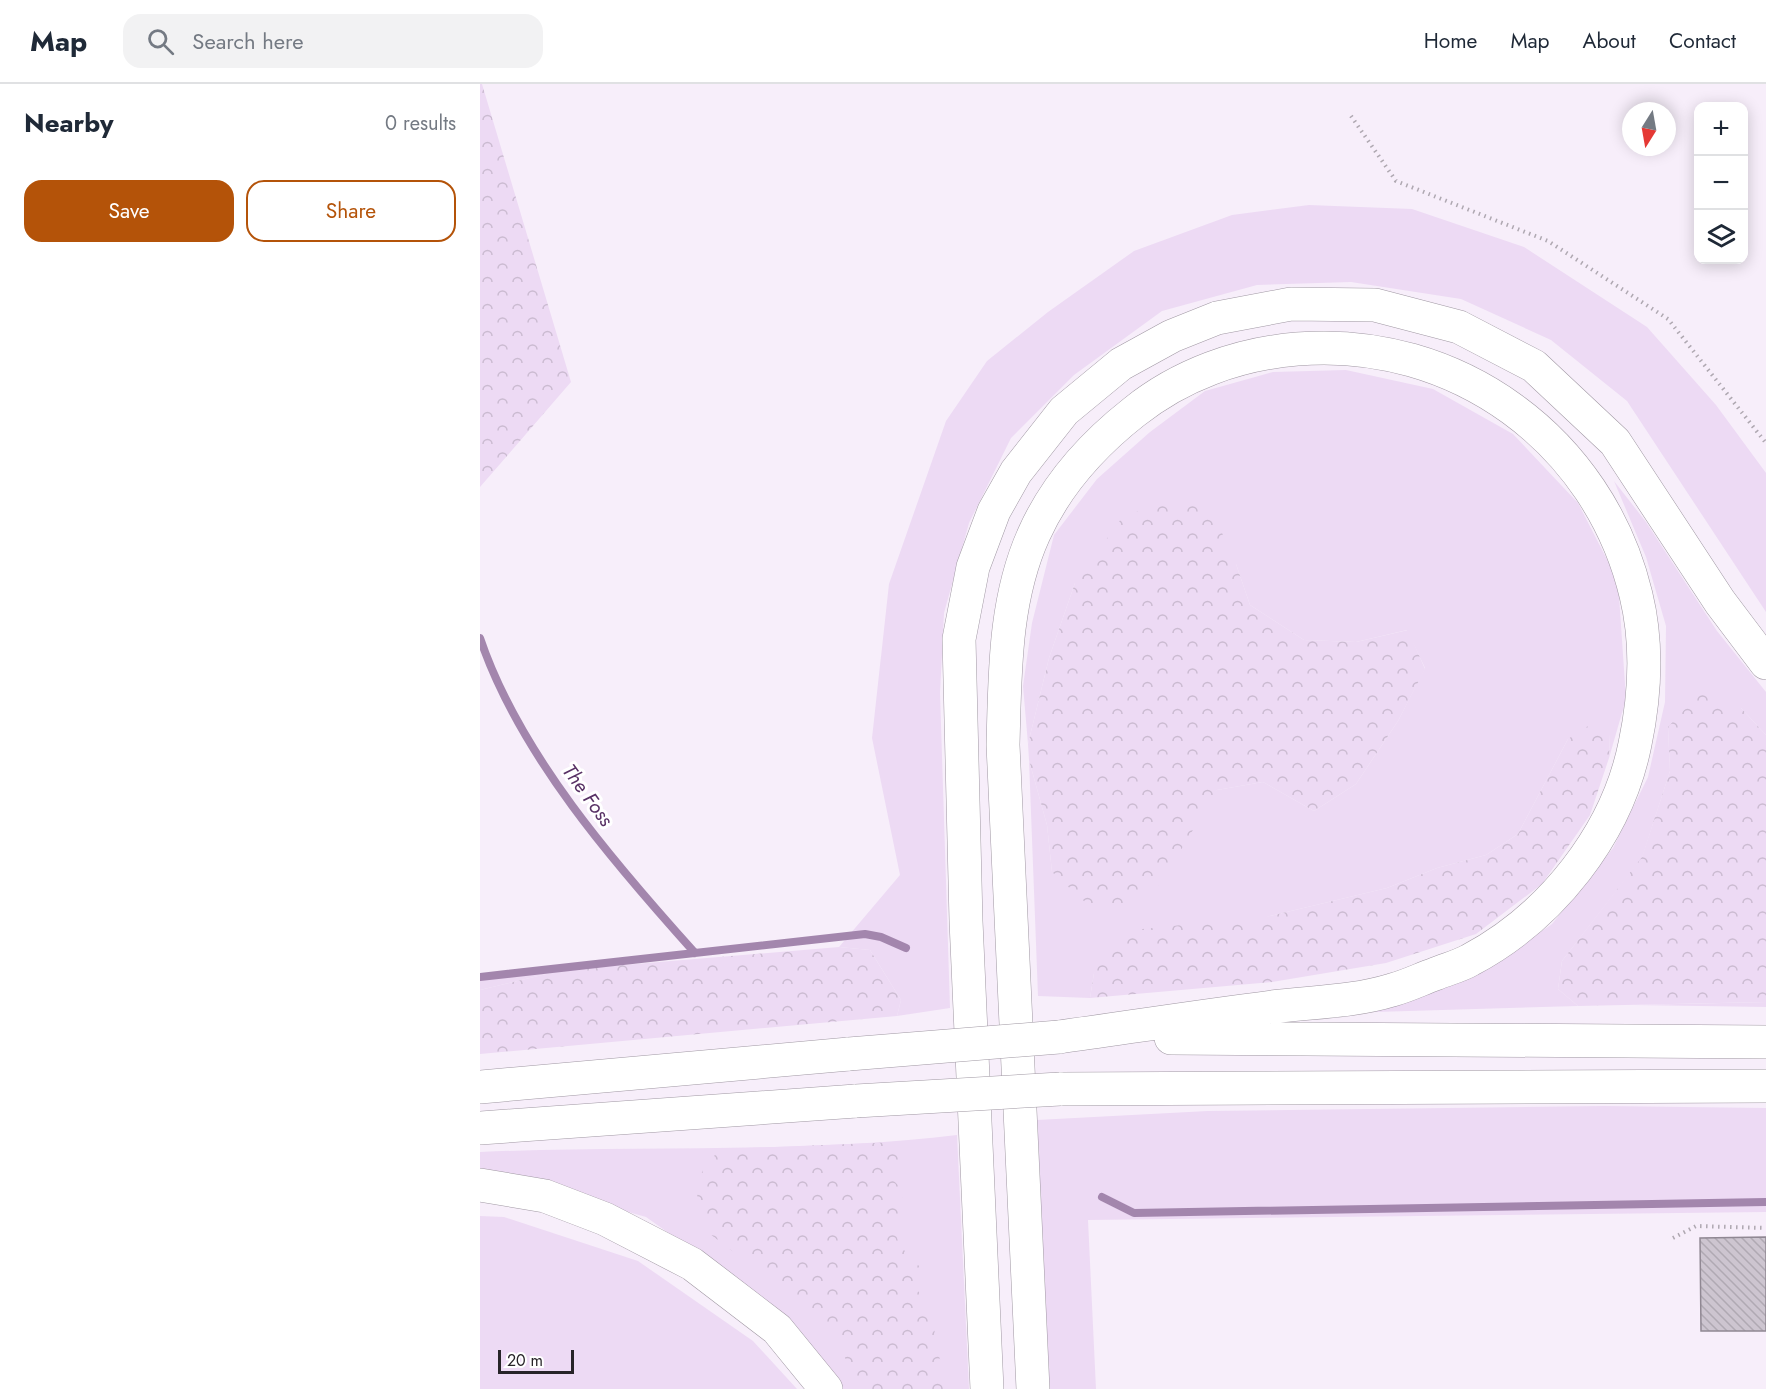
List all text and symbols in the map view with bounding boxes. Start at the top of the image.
search box [123,14,543,68]
text: Map [30,21,87,62]
icon: search [144,25,177,58]
text: Search here [192,25,304,57]
text: Home [1424,26,1477,56]
text: Map [1510,26,1550,56]
text: About [1583,26,1636,56]
text: Contact [1669,26,1736,56]
north arrow [1622,102,1676,156]
map controls [1694,102,1748,264]
button: + [1694,102,1748,156]
text: Nearby [24,104,113,142]
text: 0 results [385,109,456,138]
button: − [1694,156,1748,210]
button: Save [24,180,234,242]
button: Share [246,180,456,242]
button: layers [1694,210,1748,264]
water label: The Foss [555,758,620,833]
scale bar [498,1347,574,1374]
text: 20 m [507,1349,543,1372]

